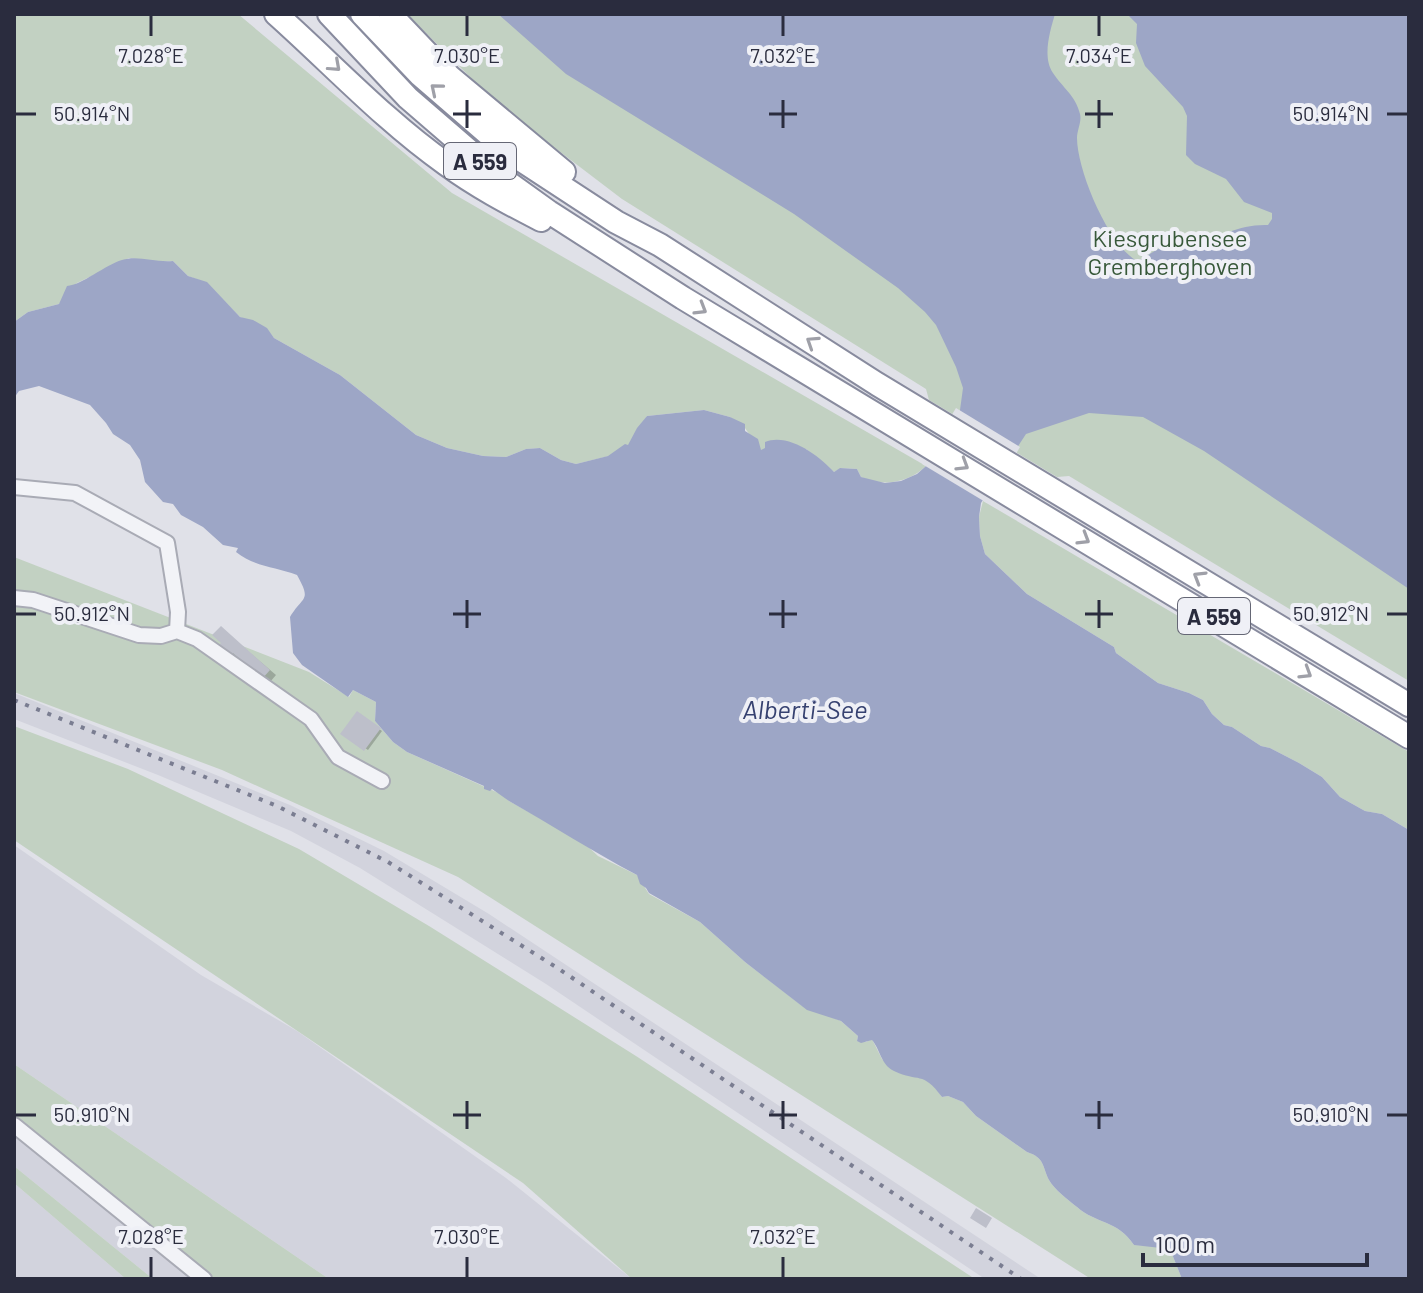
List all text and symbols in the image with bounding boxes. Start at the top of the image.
text: 7.028°E [118,43,184,67]
text: 7.030°E [434,43,500,67]
text: 7.032°E [750,43,816,67]
text: 7.034°E [1066,43,1132,67]
one-way arrow [325,56,340,71]
one-way arrow [431,84,445,99]
text: 50.914°N [54,101,130,125]
text: 50.914°N [1293,101,1369,125]
road number: A 559 [444,143,516,179]
park label: Kiesgrubensee Gremberghoven [1087,223,1253,280]
one-way arrow [692,299,707,315]
one-way arrow [806,337,820,352]
one-way arrow [954,456,969,471]
one-way arrow [1075,529,1090,544]
one-way arrow [1193,572,1208,587]
road number: A 559 [1178,598,1250,634]
text: 50.912°N [54,601,130,625]
text: 50.912°N [1293,601,1369,625]
one-way arrow [1297,664,1312,679]
water label: Alberti-See [743,693,867,724]
text: 50.910°N [54,1102,130,1126]
text: 50.910°N [1293,1102,1369,1126]
scale bar [1143,1217,1367,1267]
text: 7.028°E [118,1224,184,1248]
text: 7.030°E [434,1224,500,1248]
text: 7.032°E [750,1224,816,1248]
text: 100 m [1155,1229,1215,1258]

